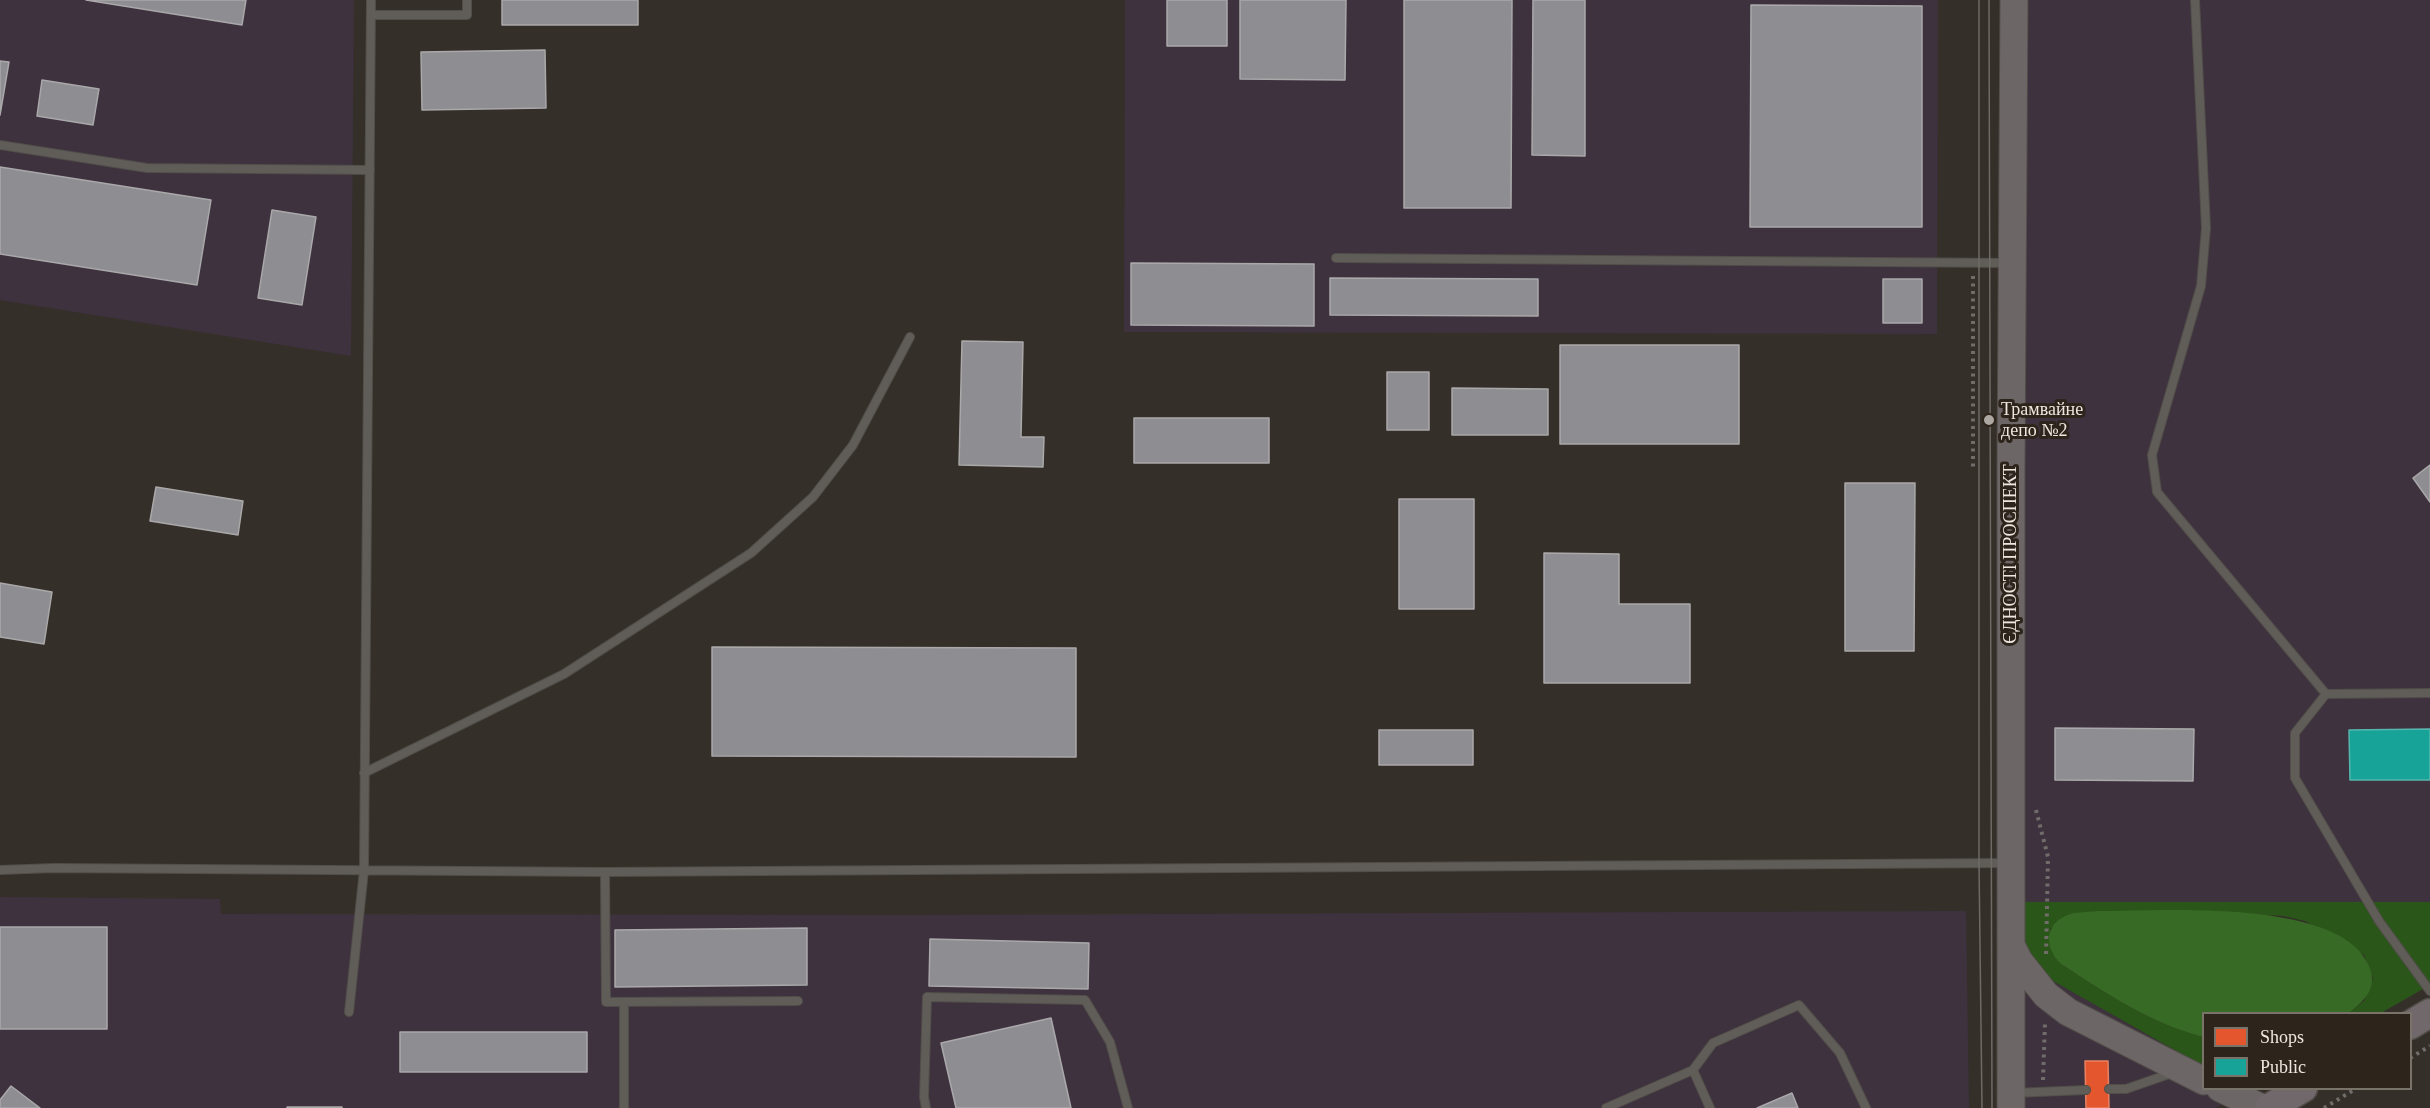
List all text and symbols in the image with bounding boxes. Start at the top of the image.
place label: Трамвайне депо №2 [2001,399,2083,442]
marker: Трамвайне депо №2 [1982,413,1996,427]
street label: ЄДНОСТІ ПРОСПЕКТ [2000,464,2022,644]
legend [2202,1012,2412,1090]
text: Shops [2260,1027,2304,1047]
text: Public [2260,1057,2306,1077]

